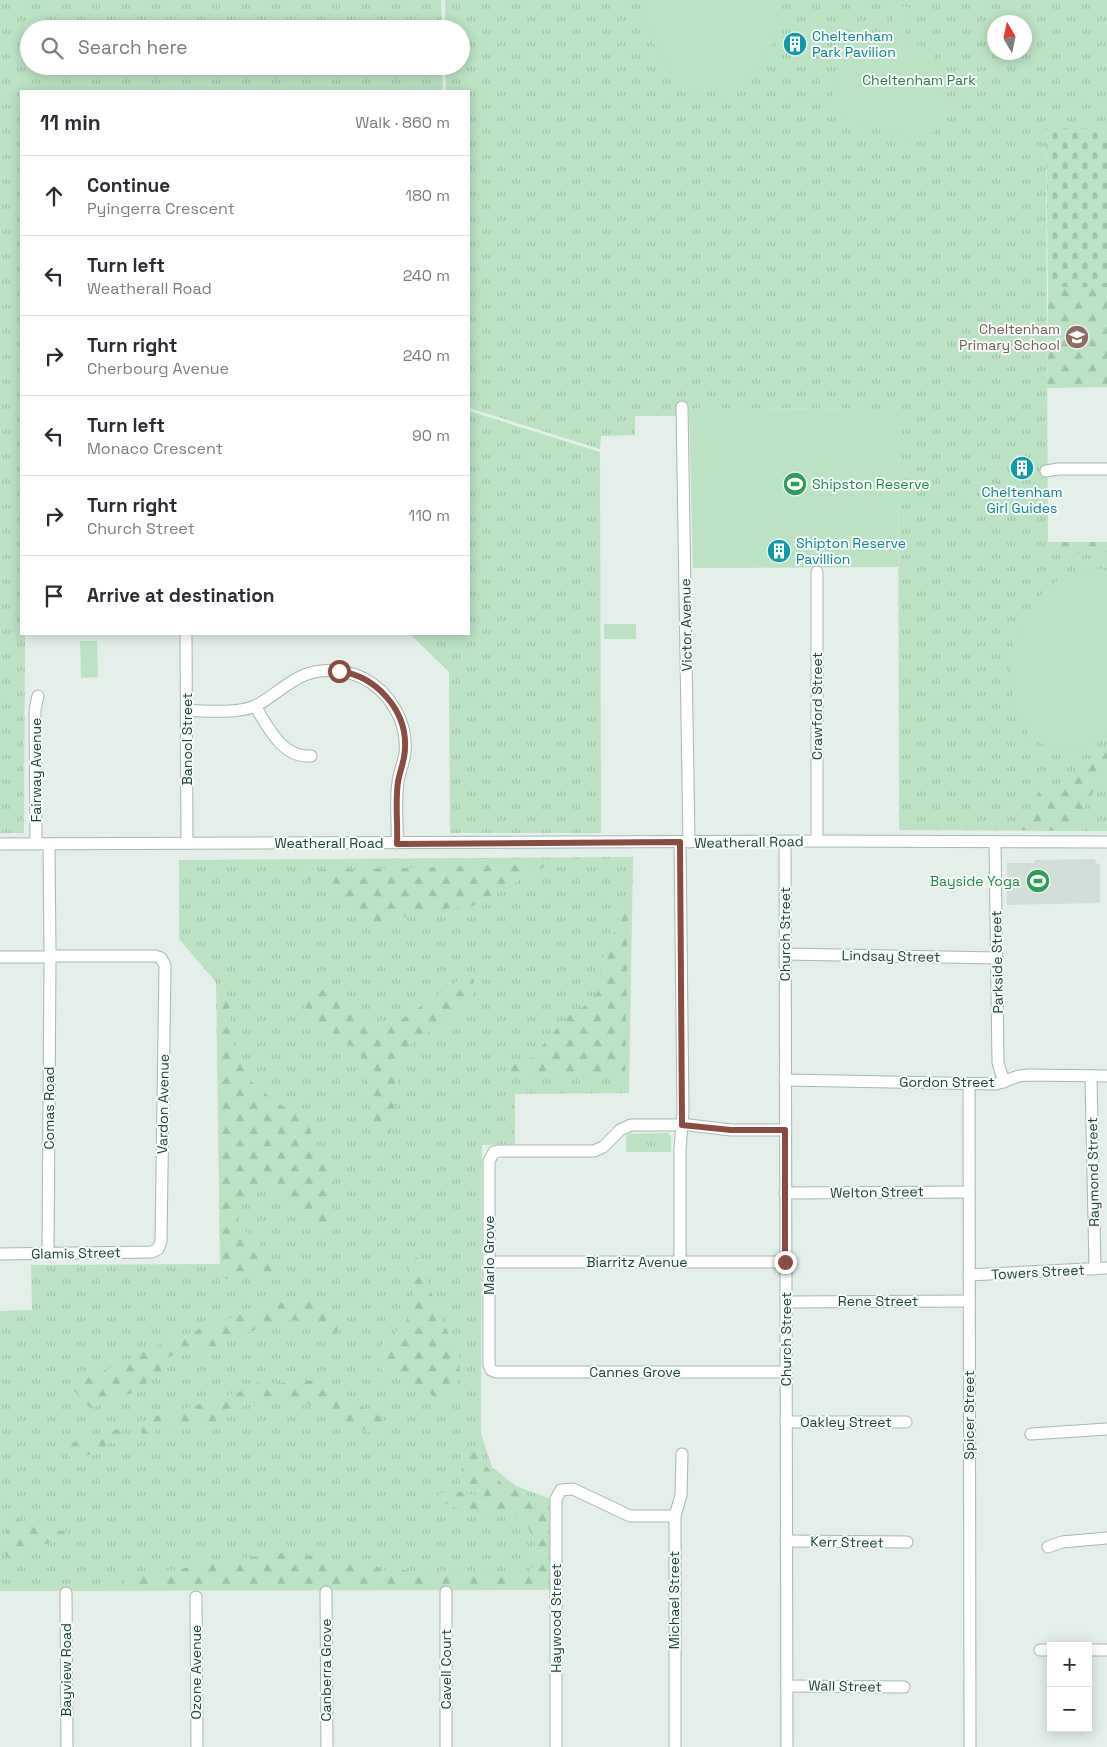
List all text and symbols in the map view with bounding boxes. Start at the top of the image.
north arrow [987,15,1032,60]
search box [20,20,470,75]
place label: Cheltenham Park Pavilion [812,27,896,61]
building icon: Cheltenham Park Pavilion [782,31,808,57]
icon: search [38,34,66,62]
text: Search here [78,35,188,60]
park label: Cheltenham Park [862,71,976,89]
text: 11 min [40,109,101,136]
text: Walk · 860 m [355,112,450,133]
text: Continue [87,173,170,198]
icon: ahead [40,182,68,210]
text: 180 m [405,185,450,206]
text: Pyingerra Crescent [87,198,235,219]
text: Turn left [87,253,165,278]
icon: left [40,262,68,290]
text: 240 m [403,265,450,286]
text: Weatherall Road [87,278,212,299]
place label: Cheltenham Primary School [959,320,1060,354]
school or university icon: Cheltenham Primary School [1064,324,1090,350]
text: Turn right [87,333,177,358]
icon: right [40,342,68,370]
text: 240 m [403,345,450,366]
text: Cherbourg Avenue [87,358,229,379]
text: Turn left [87,413,165,438]
icon: left [40,422,68,450]
text: 90 m [412,425,450,446]
text: Monaco Crescent [87,438,223,459]
building icon: Cheltenham Girl Guides [1009,455,1035,481]
sports icon: Shipston Reserve [782,471,808,497]
place label: Shipston Reserve [812,475,929,493]
place label: Cheltenham Girl Guides [981,483,1063,517]
text: Turn right [87,493,177,518]
icon: right [40,502,68,530]
text: 110 m [408,505,450,526]
text: Church Street [87,518,195,539]
place label: Shipton Reserve Pavillion [796,534,906,568]
building icon: Shipton Reserve Pavillion [766,538,792,564]
street label: Victor Avenue [676,578,696,672]
icon: arrive [40,582,68,610]
text: Arrive at destination [87,583,275,608]
street label: Crawford Street [808,652,826,760]
route start [328,660,351,683]
street label: Banool Street [178,693,196,786]
street label: Fairway Avenue [27,718,45,822]
street label: Weatherall Road [694,832,804,852]
street label: Weatherall Road [274,834,384,852]
sports icon: Bayside Yoga [1025,868,1051,894]
place label: Bayside Yoga [930,872,1020,890]
street label: Church Street [776,887,794,981]
street label: Parkside Street [987,910,1007,1014]
street label: Lindsay Street [841,946,941,966]
street label: Vardon Avenue [153,1054,173,1154]
street label: Comas Road [40,1066,58,1150]
street label: Gordon Street [899,1073,995,1091]
street label: Raymond Street [1083,1117,1103,1227]
street label: Welton Street [830,1182,924,1202]
street label: Marlo Grove [480,1215,498,1295]
street label: Glamis Street [31,1243,121,1263]
route end [774,1251,797,1274]
street label: Biarritz Avenue [586,1253,688,1271]
street label: Towers Street [991,1261,1085,1283]
street label: Church Street [777,1292,795,1386]
street label: Rene Street [838,1292,918,1310]
street label: Cannes Grove [589,1363,681,1381]
street label: Spicer Street [960,1370,978,1460]
street label: Oakley Street [800,1413,892,1431]
street label: Kerr Street [810,1532,884,1552]
street label: Michael Street [665,1551,683,1649]
street label: Haywood Street [547,1563,565,1673]
street label: Canberra Grove [317,1618,335,1722]
street label: Bayview Road [57,1623,75,1717]
street label: Ozone Avenue [187,1625,205,1719]
street label: Cavell Court [437,1629,455,1709]
map controls [1047,1642,1092,1732]
button: + [1047,1642,1092,1687]
street label: Wall Street [808,1676,882,1696]
button: − [1047,1687,1092,1732]

